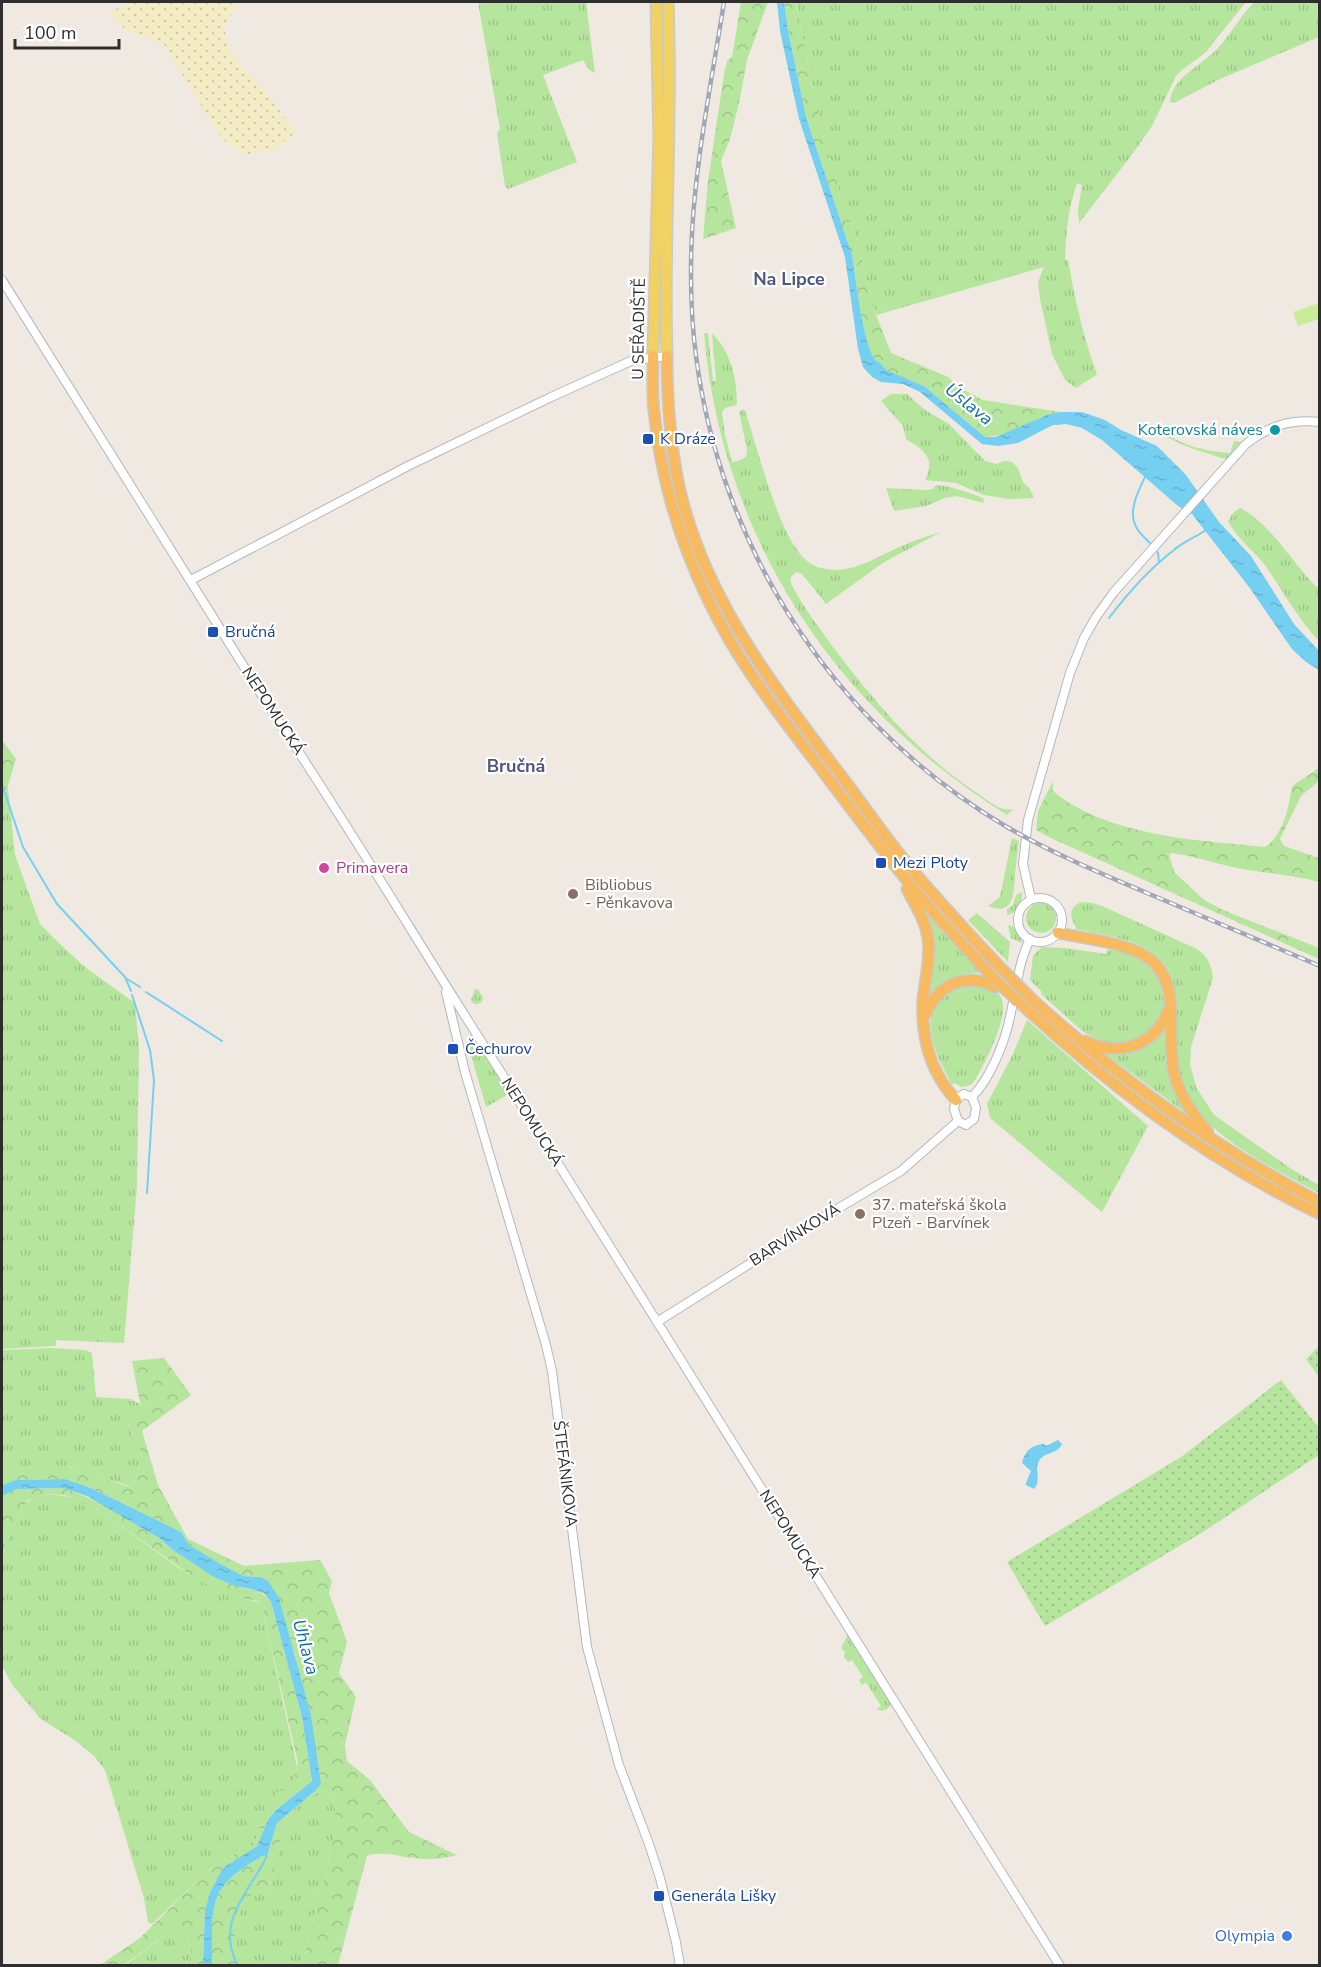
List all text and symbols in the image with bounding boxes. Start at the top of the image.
scale bar [15,12,118,50]
text: 100 m [24,21,76,45]
district label: Na Lipce [753,267,825,291]
street label: U SEŘADIŠTĚ [627,278,651,380]
water label: Úslava [940,377,998,431]
place label: Koterovská náves [1138,419,1263,441]
marker: Koterovská náves [1268,423,1282,437]
place label: K Dráze [660,428,716,450]
marker: K Dráze [641,432,655,446]
place label: Bručná [225,621,276,643]
marker: Bručná [206,625,220,639]
street label: NEPOMUCKÁ [236,663,310,760]
district label: Bručná [487,754,545,778]
place label: Mezi Ploty [893,852,969,874]
marker: Mezi Ploty [874,856,888,870]
place label: Primavera [336,857,408,879]
marker: Primavera [317,861,331,875]
place label: Bibliobus - Pěnkavova [585,874,673,914]
marker: Bibliobus - Pěnkavova [566,887,580,901]
place label: Čechurov [465,1038,533,1060]
marker: Čechurov [446,1042,460,1056]
street label: NEPOMUCKÁ [496,1073,568,1171]
place label: 37. mateřská škola Plzeň - Barvínek [872,1194,1007,1234]
street label: BARVÍNKOVÁ [745,1198,845,1272]
marker: 37. mateřská škola Plzeň - Barvínek [853,1207,867,1221]
street label: ŠTEFÁNIKOVA [548,1419,583,1529]
street label: NEPOMUCKÁ [754,1485,826,1583]
water label: Úhlava [287,1616,325,1678]
place label: Generála Lišky [671,1885,777,1907]
marker: Generála Lišky [652,1889,666,1903]
place label: Olympia [1215,1925,1275,1947]
marker: Olympia [1280,1929,1294,1943]

